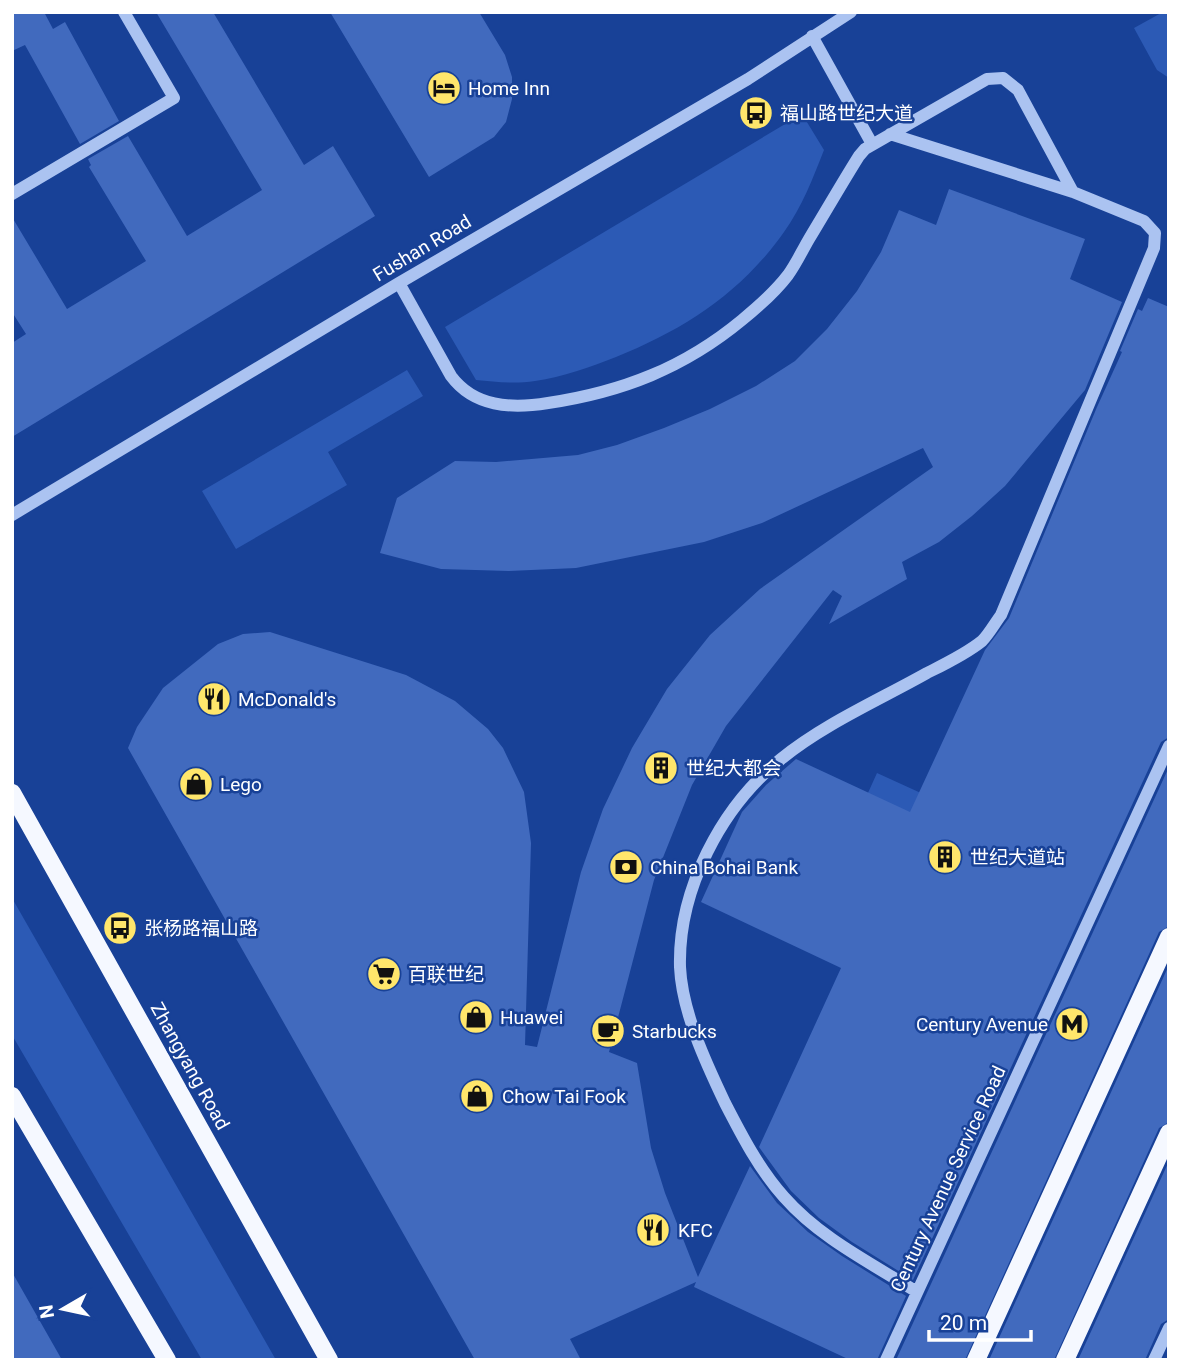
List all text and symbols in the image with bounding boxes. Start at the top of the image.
hotel icon: Home Inn [425,69,463,107]
place label: Home Inn [468,77,550,100]
bus stop icon: 福山路世纪大道 [737,94,775,132]
place label: 福山路世纪大道 [780,102,913,125]
street label: Fushan Road [369,210,475,286]
restaurant icon: McDonald's [195,680,233,718]
place label: McDonald's [238,688,336,711]
building icon: 世纪大都会 [642,749,680,787]
place label: 世纪大都会 [686,757,781,780]
shop icon: Lego [177,765,215,803]
place label: Lego [220,773,262,796]
building icon: 世纪大道站 [926,838,964,876]
place label: 世纪大道站 [970,846,1065,869]
bank icon: China Bohai Bank [607,848,645,886]
place label: China Bohai Bank [650,856,798,879]
bus stop icon: 张杨路福山路 [101,909,139,947]
place label: 张杨路福山路 [144,917,258,940]
supermarket icon: 百联世纪 [365,955,403,993]
place label: 百联世纪 [408,963,484,986]
street label: Zhangyang Road [146,998,234,1134]
shop icon: Huawei [457,998,495,1036]
metro station icon: Century Avenue [1053,1005,1091,1043]
place label: Huawei [500,1006,563,1029]
cafe icon: Starbucks [589,1012,627,1050]
place label: Century Avenue [916,1013,1048,1036]
place label: Starbucks [632,1020,717,1043]
street label: Century Avenue Service Road [885,1062,1011,1296]
shop icon: Chow Tai Fook [458,1077,496,1115]
place label: Chow Tai Fook [502,1085,626,1108]
restaurant icon: KFC [634,1211,672,1249]
place label: KFC [678,1219,713,1242]
north arrow [28,1274,98,1344]
scale bar [929,1298,1030,1342]
text: N [34,1303,59,1320]
text: 20 m [940,1311,987,1335]

